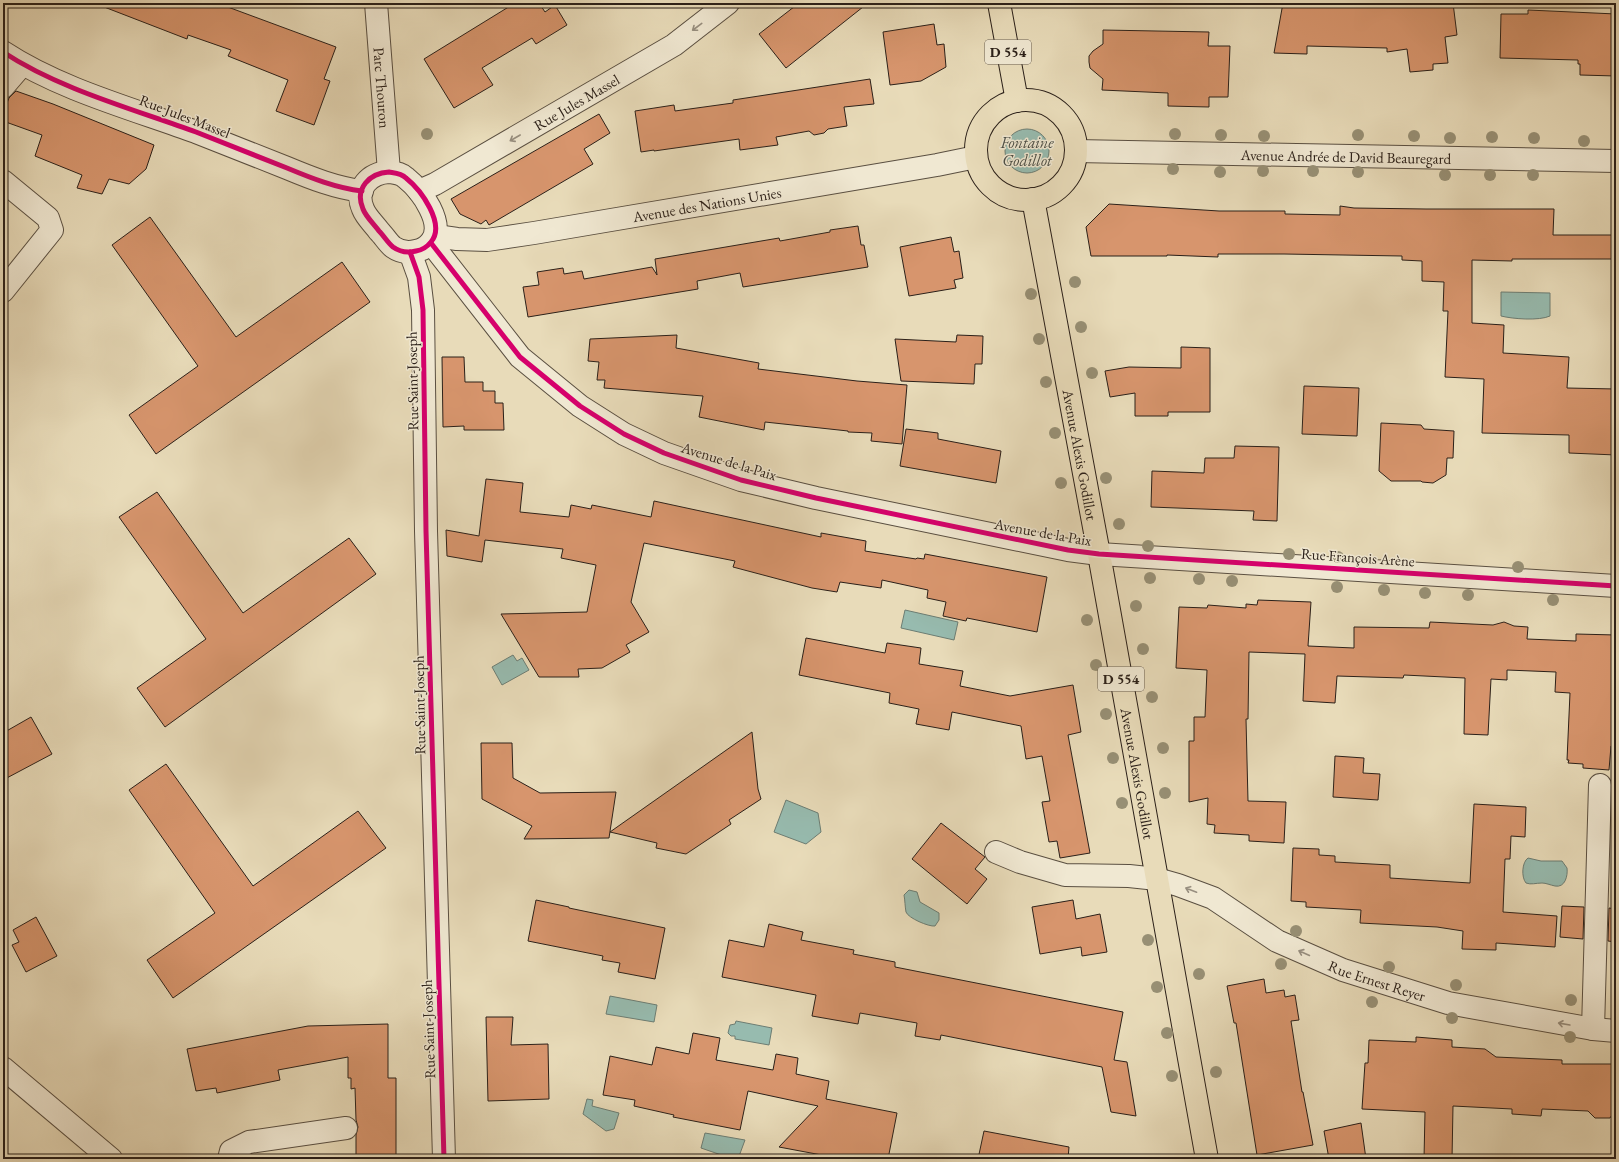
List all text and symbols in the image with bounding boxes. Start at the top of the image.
one-way arrow [692,22,703,31]
road number: D 554 [985,40,1031,64]
street label: Parc Thouron [370,47,395,129]
street label: Rue Jules Massel [530,69,623,134]
street label: Rue Jules Massel [137,90,234,142]
water label: Fontaine Godillot [999,132,1054,171]
one-way arrow [509,134,521,142]
street label: Avenue Andrée de David Beauregard [1240,145,1452,167]
street label: Avenue des Nations Unies [630,182,783,226]
street label: Rue Saint-Joseph [402,331,422,431]
street label: Avenue Alexis Godillot [1059,387,1102,522]
street label: Avenue de la Paix [678,437,780,485]
street label: Avenue de la Paix [992,514,1094,550]
street label: Rue François Arène [1301,544,1416,570]
street label: Rue Saint-Joseph [409,655,429,755]
road number: D 554 [1098,667,1144,691]
street label: Avenue Alexis Godillot [1117,705,1159,841]
one-way arrow [1186,885,1198,893]
one-way arrow [1298,949,1310,956]
street label: Rue Ernest Reyer [1326,955,1428,1005]
street label: Rue Saint-Joseph [417,979,439,1079]
one-way arrow [1557,1019,1570,1027]

